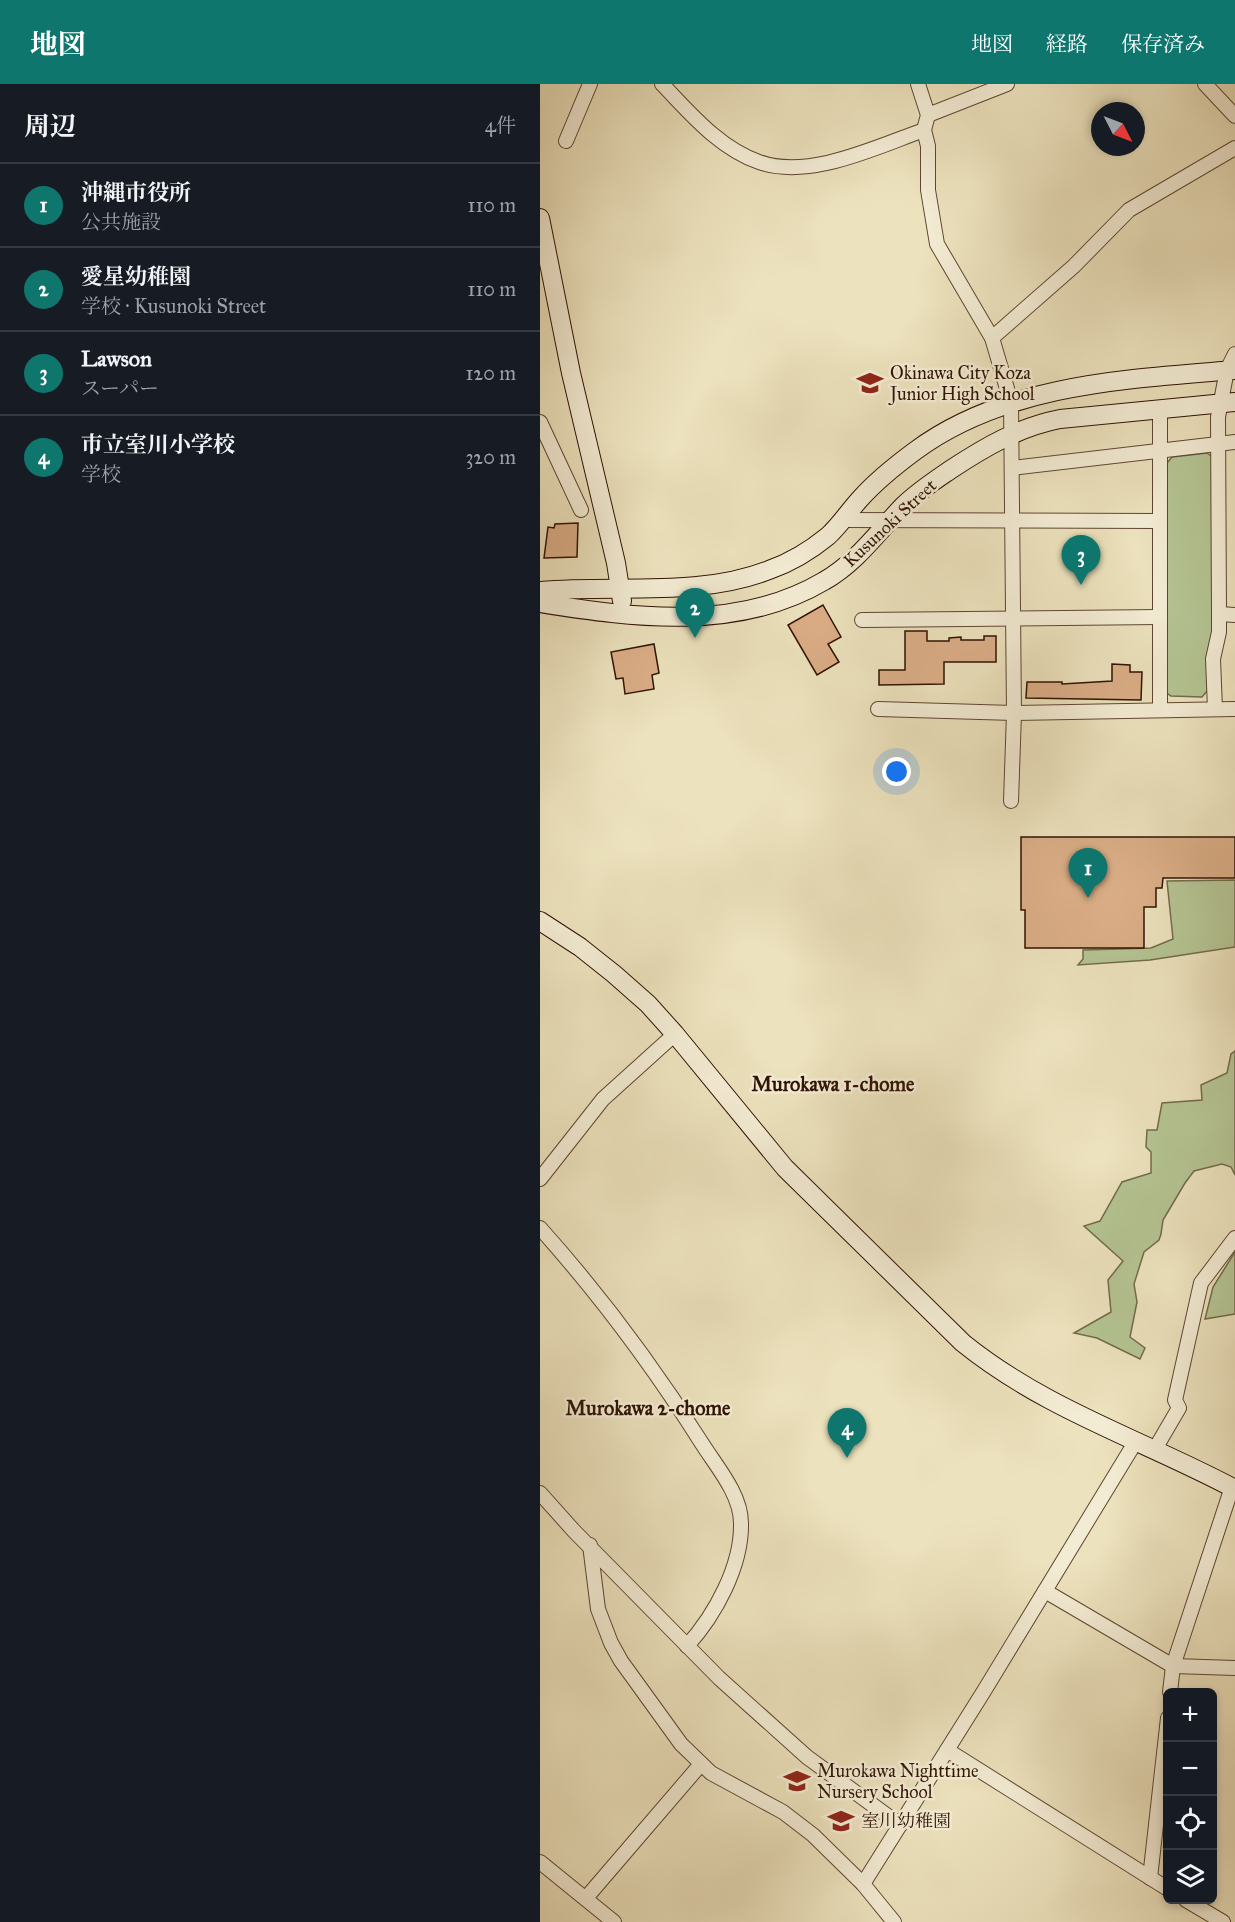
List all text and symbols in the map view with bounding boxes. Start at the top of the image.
text: 地図 [30,27,86,62]
text: 地図 [971,31,1013,57]
text: 経路 [1046,31,1088,57]
text: 保存済み [1121,31,1205,57]
north arrow [1091,102,1145,156]
text: 周辺 [24,110,76,142]
text: 4件 [485,113,516,137]
text: 沖縄市役所 [81,179,191,206]
text: 1 [40,193,47,217]
text: 110 m [468,193,516,217]
text: 公共施設 [81,210,161,234]
text: 愛星幼稚園 [81,263,191,290]
text: 2 [39,277,48,301]
text: 110 m [468,277,516,301]
text: 学校 · Kusunoki Street [81,294,266,318]
text: Lawson [81,345,152,372]
text: 3 [40,361,48,385]
text: 120 m [465,361,516,385]
place label: Okinawa City Koza Junior High School [888,362,1035,406]
school or university icon: Okinawa City Koza Junior High School [855,368,885,398]
text: スーパー [81,376,159,400]
text: 市立室川小学校 [81,431,235,458]
text: 4 [38,445,49,469]
text: 320 m [465,445,516,469]
text: 学校 [81,462,121,486]
street label: Kusunoki Street [839,474,941,572]
pin: 3 [1062,536,1100,585]
pin: 2 [676,588,714,638]
your location [882,757,911,786]
pin: 1 [1068,848,1108,898]
district label: Murokawa 1-chome [752,1072,915,1096]
district label: Murokawa 2-chome [566,1396,731,1420]
pin: 4 [828,1408,866,1458]
map controls [1163,1688,1217,1904]
button: + [1163,1688,1217,1742]
button: − [1163,1742,1217,1796]
place label: Murokawa Nighttime Nursery School [817,1760,979,1803]
school or university icon: Murokawa Nighttime Nursery School [782,1766,812,1796]
button: locate [1163,1796,1217,1850]
school or university icon: 室川幼稚園 [826,1806,856,1836]
place label: 室川幼稚園 [861,1810,951,1832]
button: layers [1163,1850,1217,1904]

